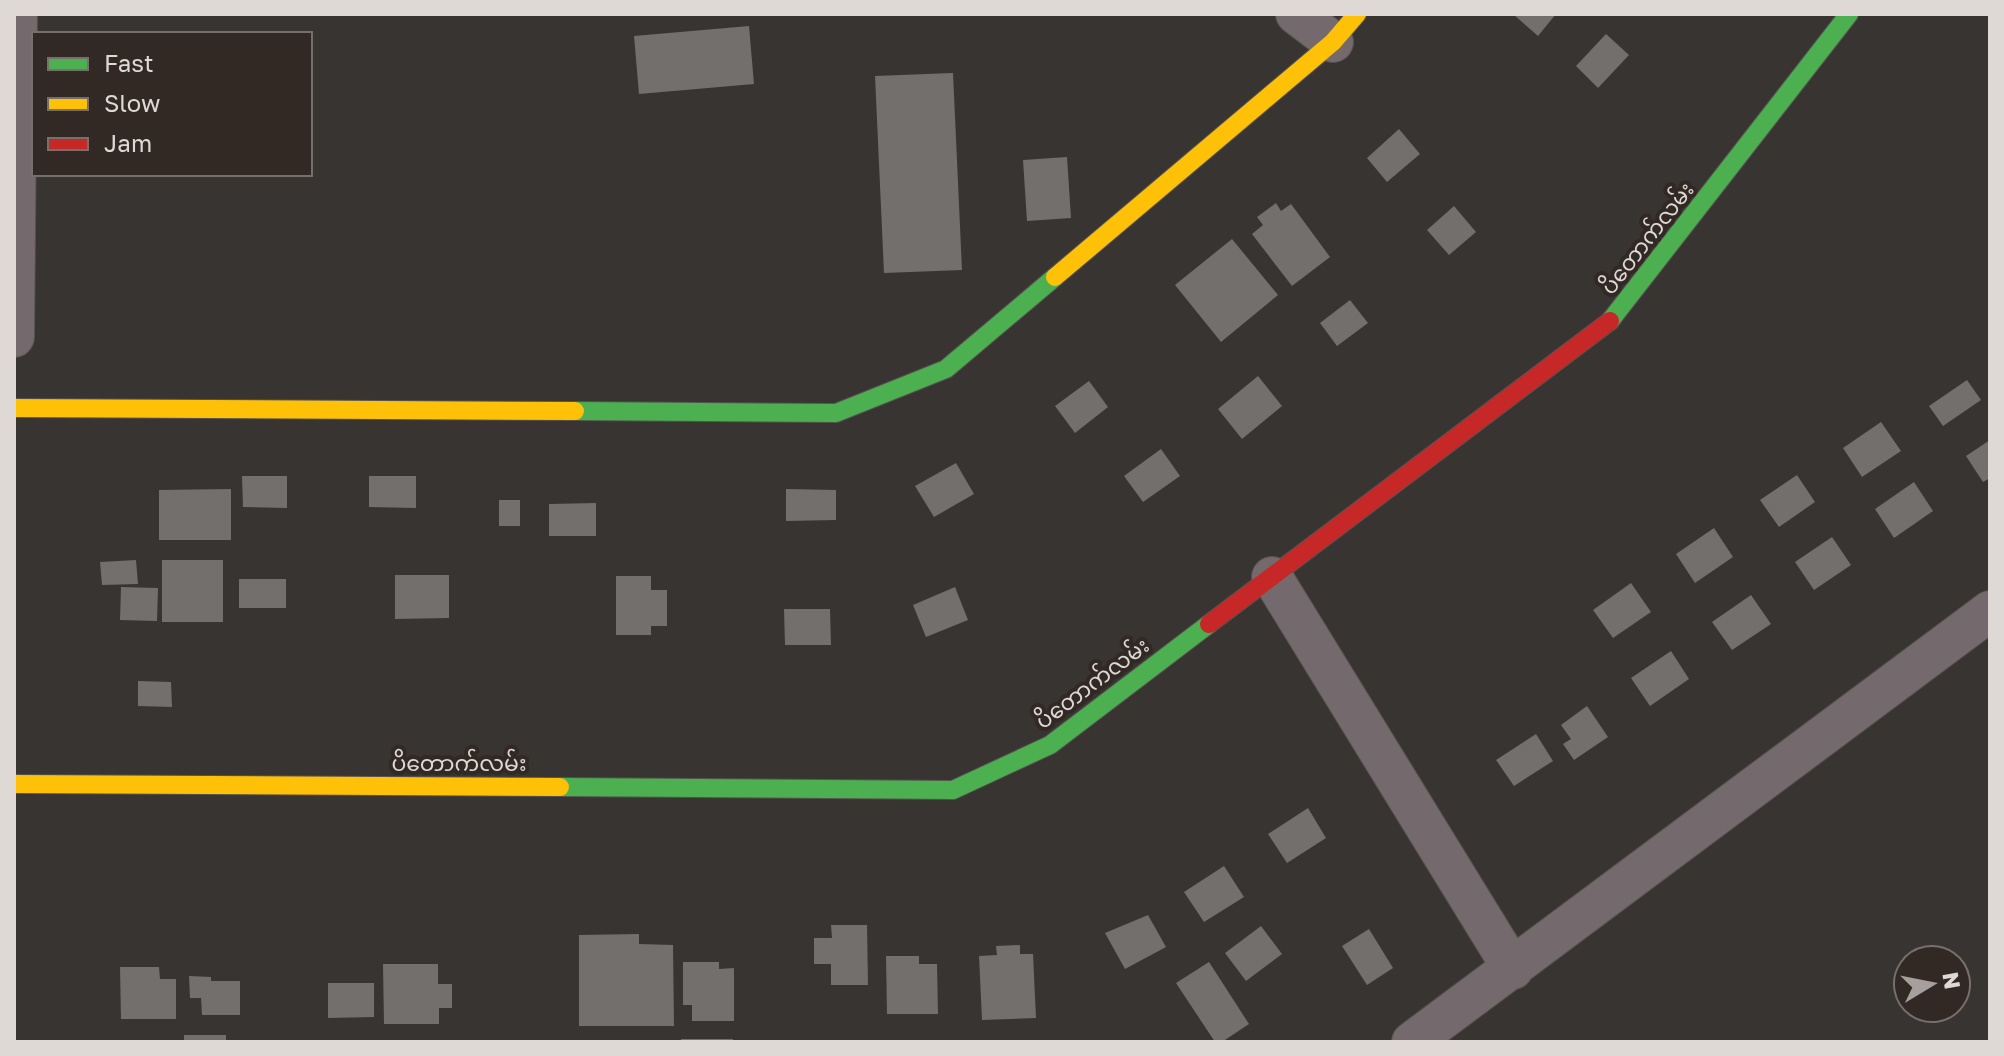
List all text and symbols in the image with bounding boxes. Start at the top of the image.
legend [32,32,312,176]
text: Fast [104,48,154,77]
text: Slow [104,88,160,117]
text: Jam [104,128,152,157]
street label: ပိတောက်လမ်း [1594,175,1699,299]
street label: ပိတောက်လမ်း [1029,630,1154,734]
street label: ပိတောက်လမ်း [391,748,527,776]
north arrow [1892,944,1972,1024]
text: N [1937,970,1967,991]

